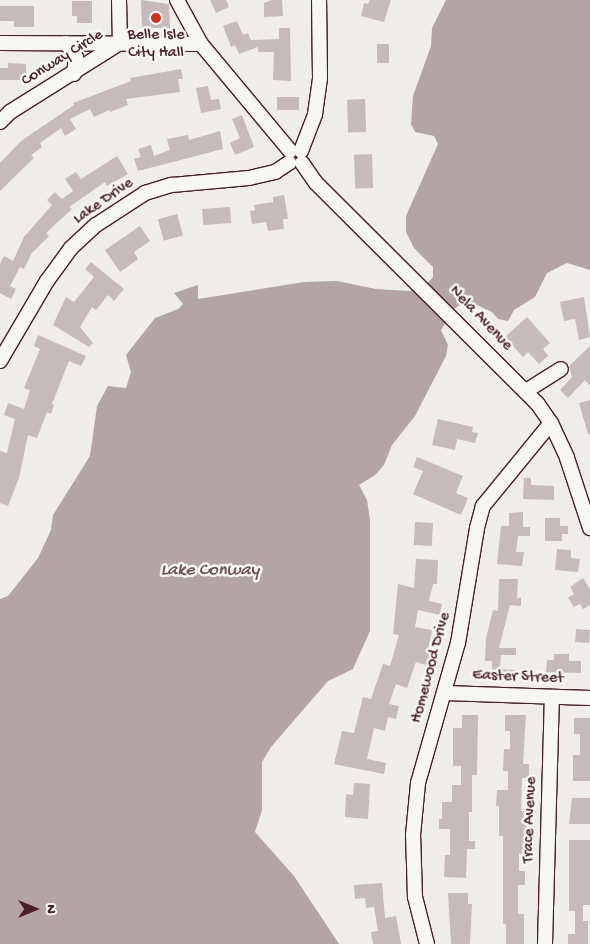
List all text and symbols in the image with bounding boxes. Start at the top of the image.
marker: Belle Isle City Hall [150,12,162,24]
street label: Conway Circle [19,26,107,92]
place label: Belle Isle City Hall [127,26,185,64]
street label: Lake Drive [70,174,138,230]
street label: Nela Avenue [444,282,516,356]
water label: Lake Conway [161,560,259,582]
street label: Homewood Drive [408,610,456,726]
street label: Easter Street [472,667,564,689]
street label: Trace Avenue [520,777,542,863]
north arrow [10,884,60,934]
text: N [42,904,59,914]

